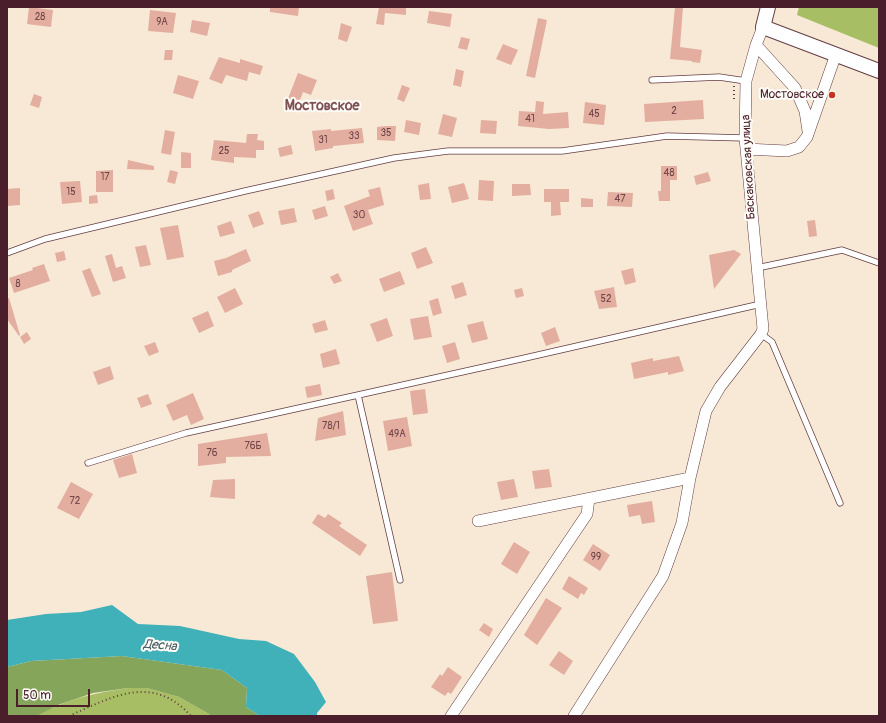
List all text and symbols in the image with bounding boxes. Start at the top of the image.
house number: 28 [35,11,45,23]
house number: 9А [156,16,168,28]
place label: Мостовское [760,88,824,102]
marker: Мостовское [827,90,837,100]
district label: Мостовское [285,98,359,114]
house number: 2 [671,105,677,117]
house number: 45 [588,108,600,120]
house number: 41 [525,113,535,125]
street label: Баскаковская улица [739,114,759,220]
house number: 35 [381,127,391,139]
house number: 33 [348,130,360,142]
house number: 31 [318,134,328,146]
house number: 25 [218,145,230,157]
house number: 48 [664,167,674,179]
house number: 17 [100,171,110,183]
house number: 15 [66,186,76,198]
house number: 47 [614,193,626,205]
house number: 30 [353,209,365,221]
house number: 8 [15,278,21,290]
house number: 52 [600,293,612,305]
house number: 78/1 [322,420,340,432]
house number: 49А [388,428,406,440]
house number: 76Б [244,440,262,452]
house number: 76 [206,447,218,459]
house number: 72 [70,495,80,507]
house number: 99 [591,551,601,563]
water label: Десна [143,637,177,655]
scale bar [18,681,92,707]
text: 50 m [23,688,51,703]

